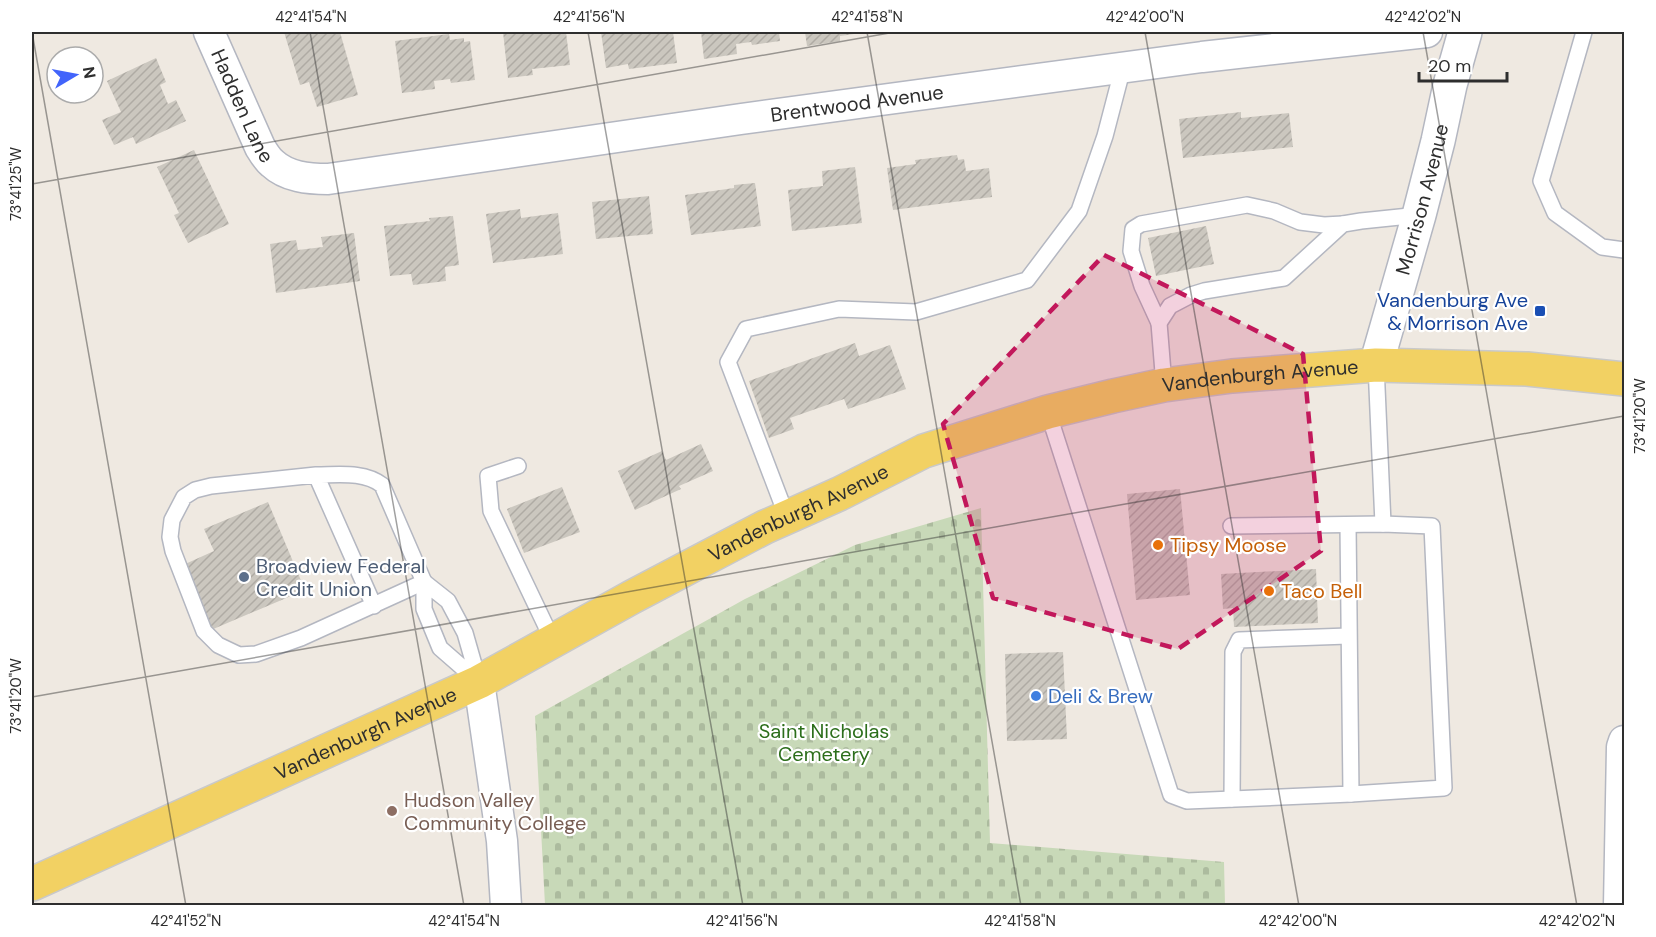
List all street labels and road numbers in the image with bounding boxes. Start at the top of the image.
street label: Hadden Lane [205,45,280,168]
street label: Brentwood Avenue [769,79,945,128]
street label: Morrison Avenue [1390,122,1454,278]
street label: Vandenburgh Avenue [1160,353,1359,398]
street label: Vandenburgh Avenue [704,458,893,568]
street label: Vandenburgh Avenue [270,681,461,786]

